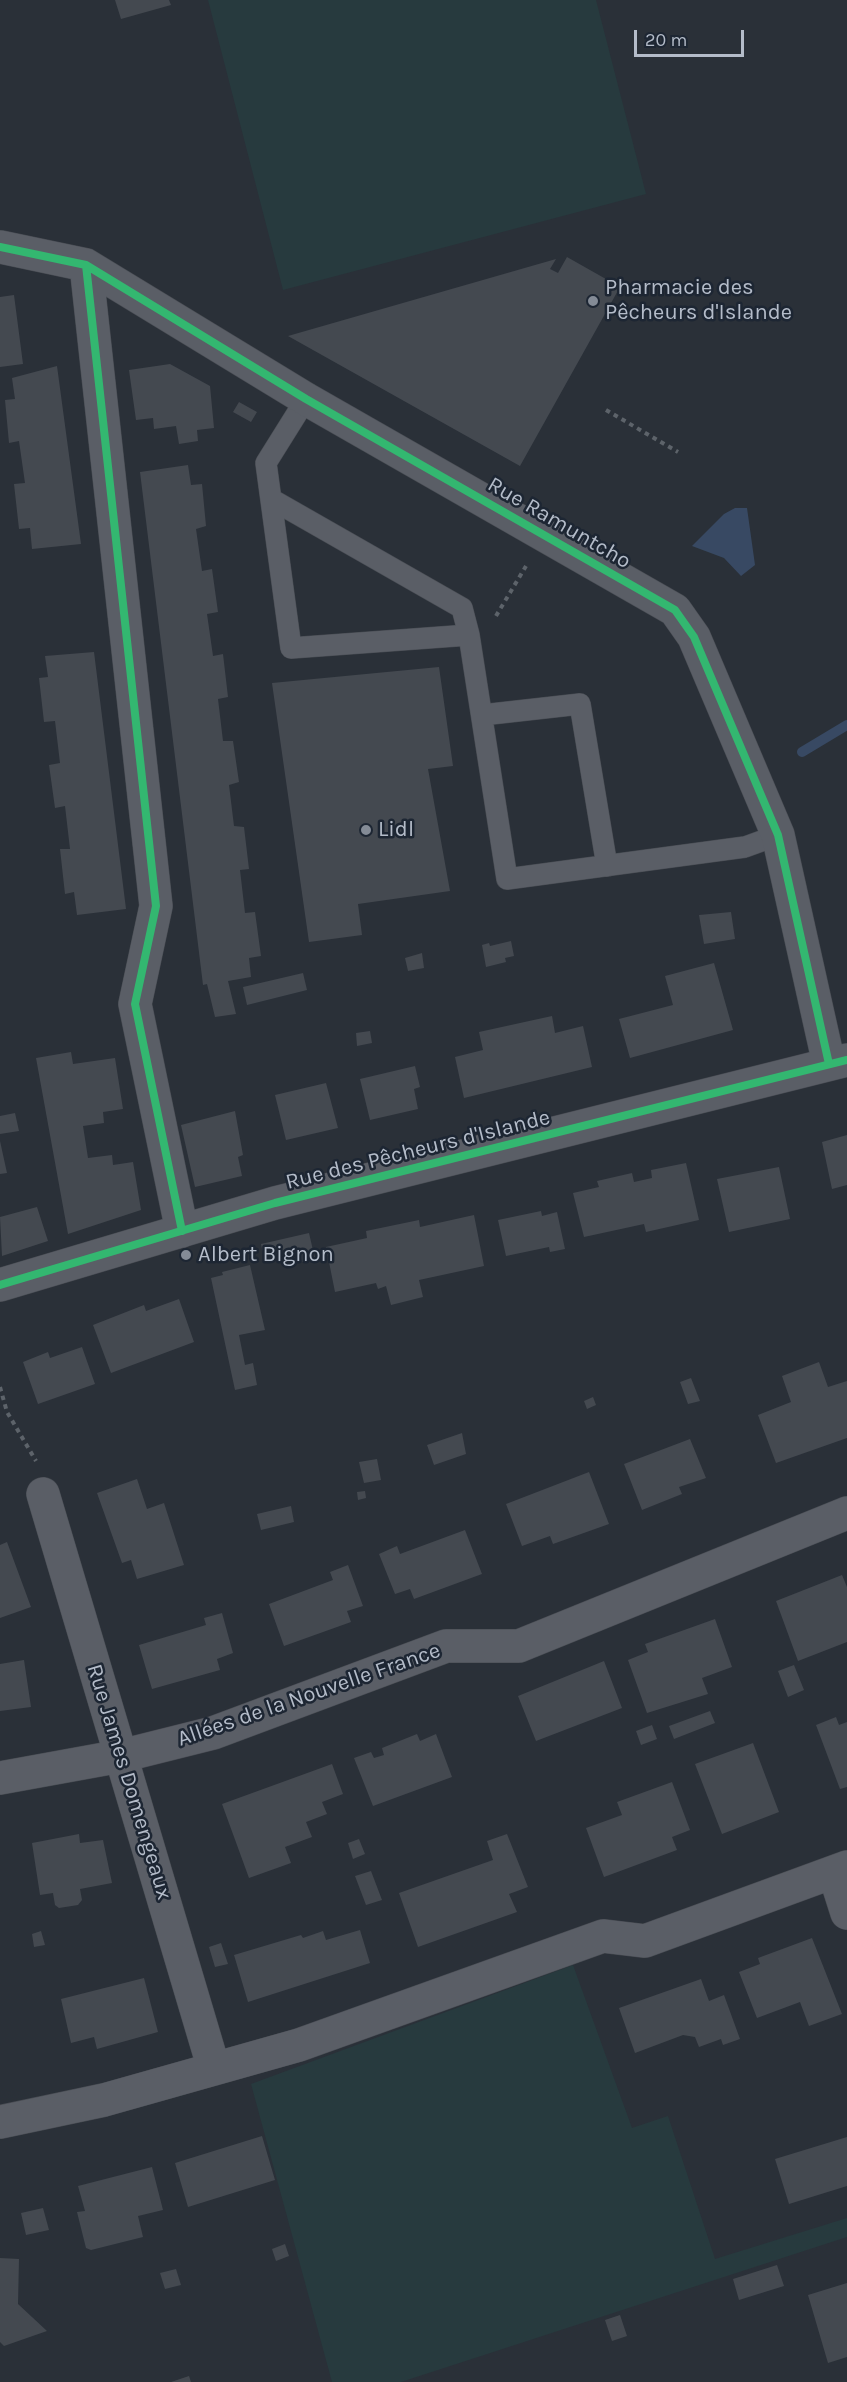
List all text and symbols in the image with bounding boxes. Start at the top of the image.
scale bar [637,18,746,56]
text: 20 m [645,29,687,51]
place label: Pharmacie des Pêcheurs d'Islande [605,275,792,326]
marker: Pharmacie des Pêcheurs d'Islande [586,294,600,308]
street label: Rue Ramuntcho [483,471,635,575]
place label: Lidl [378,817,414,843]
marker: Lidl [359,823,373,837]
street label: Rue des Pêcheurs d'Islande [283,1104,553,1196]
place label: Albert Bignon [198,1242,334,1268]
marker: Albert Bignon [179,1248,193,1262]
street label: Allées de la Nouvelle France [174,1638,444,1752]
street label: Rue James Domengeaux [81,1661,177,1903]

